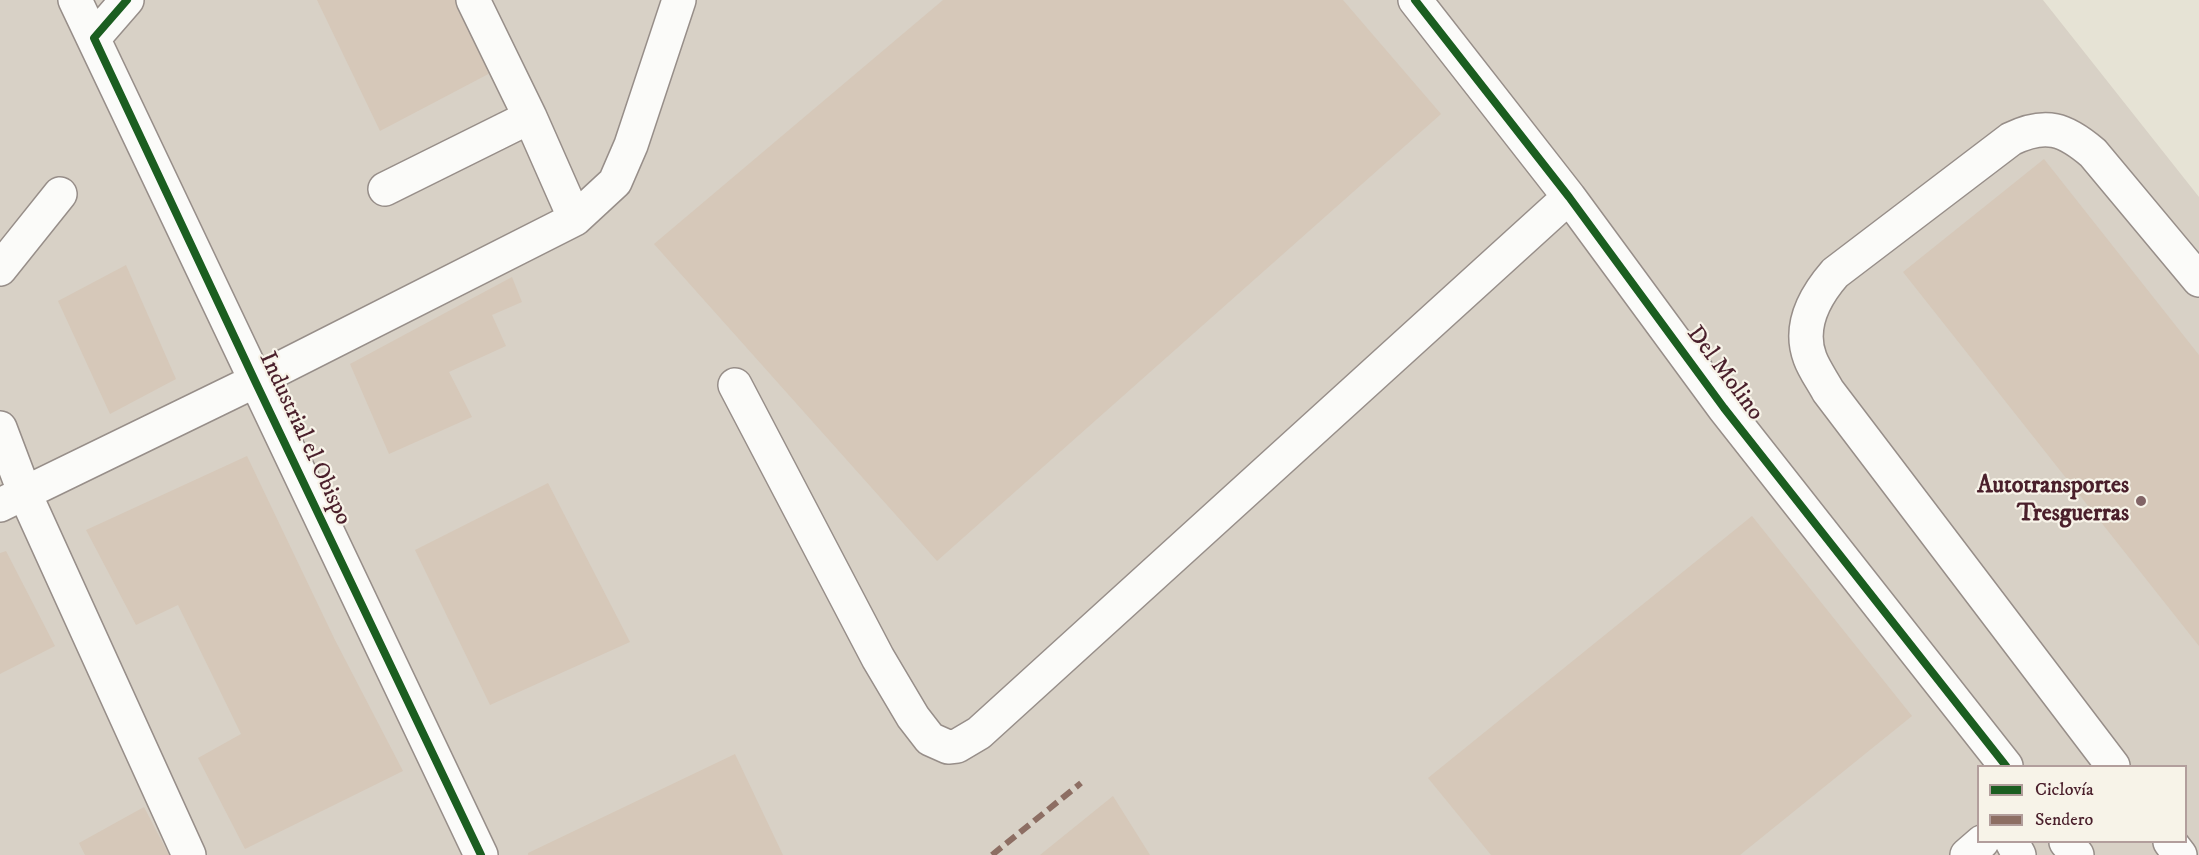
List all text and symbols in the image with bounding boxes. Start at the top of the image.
street label: Del Molino [1679,321,1769,427]
street label: Industrial el Obispo [251,348,357,530]
place label: Autotransportes Tresguerras [1977,473,2129,529]
marker: Autotransportes Tresguerras [2134,494,2148,508]
legend [1977,765,2187,843]
text: Ciclovía [2035,779,2094,801]
text: Sendero [2035,809,2093,831]

